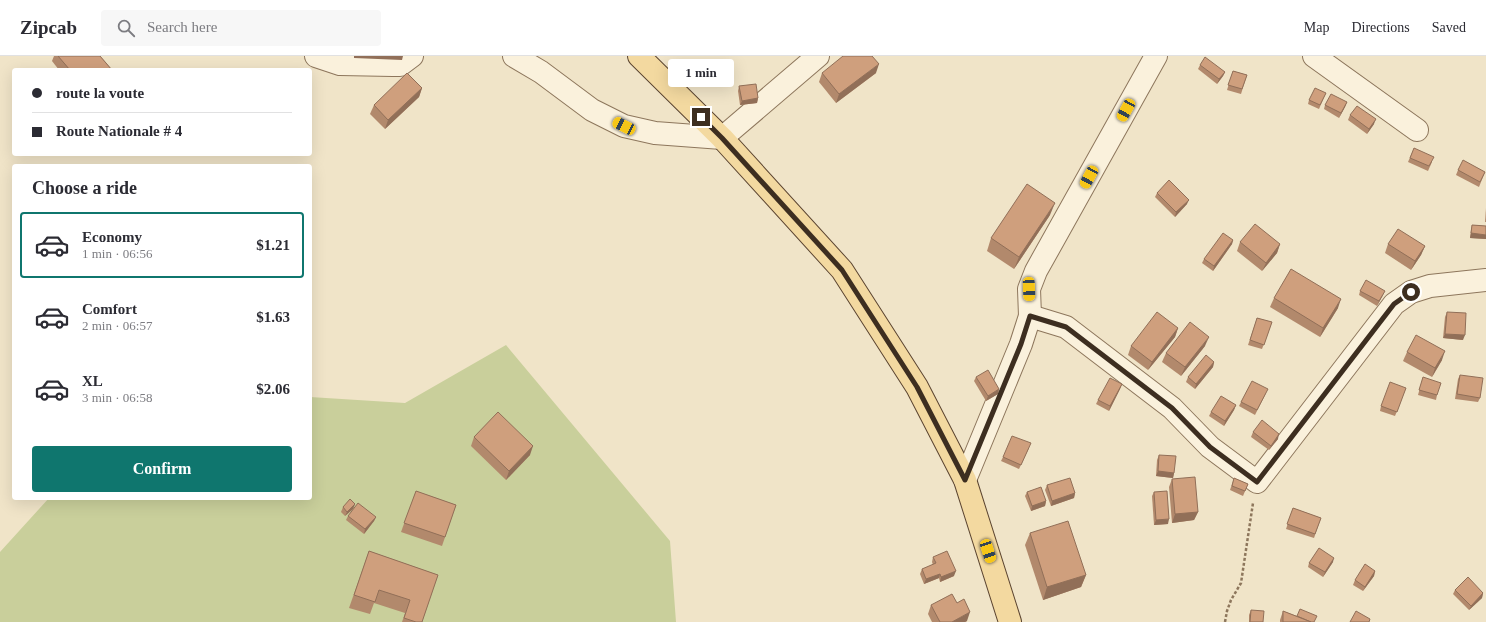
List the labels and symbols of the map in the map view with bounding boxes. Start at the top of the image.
callout: 1 min [668,59,734,87]
car [1115,97,1137,123]
route end [692,108,710,126]
car [611,115,637,137]
car [1078,164,1100,190]
car [1023,277,1035,301]
route start [1402,283,1420,301]
car [979,538,997,564]

